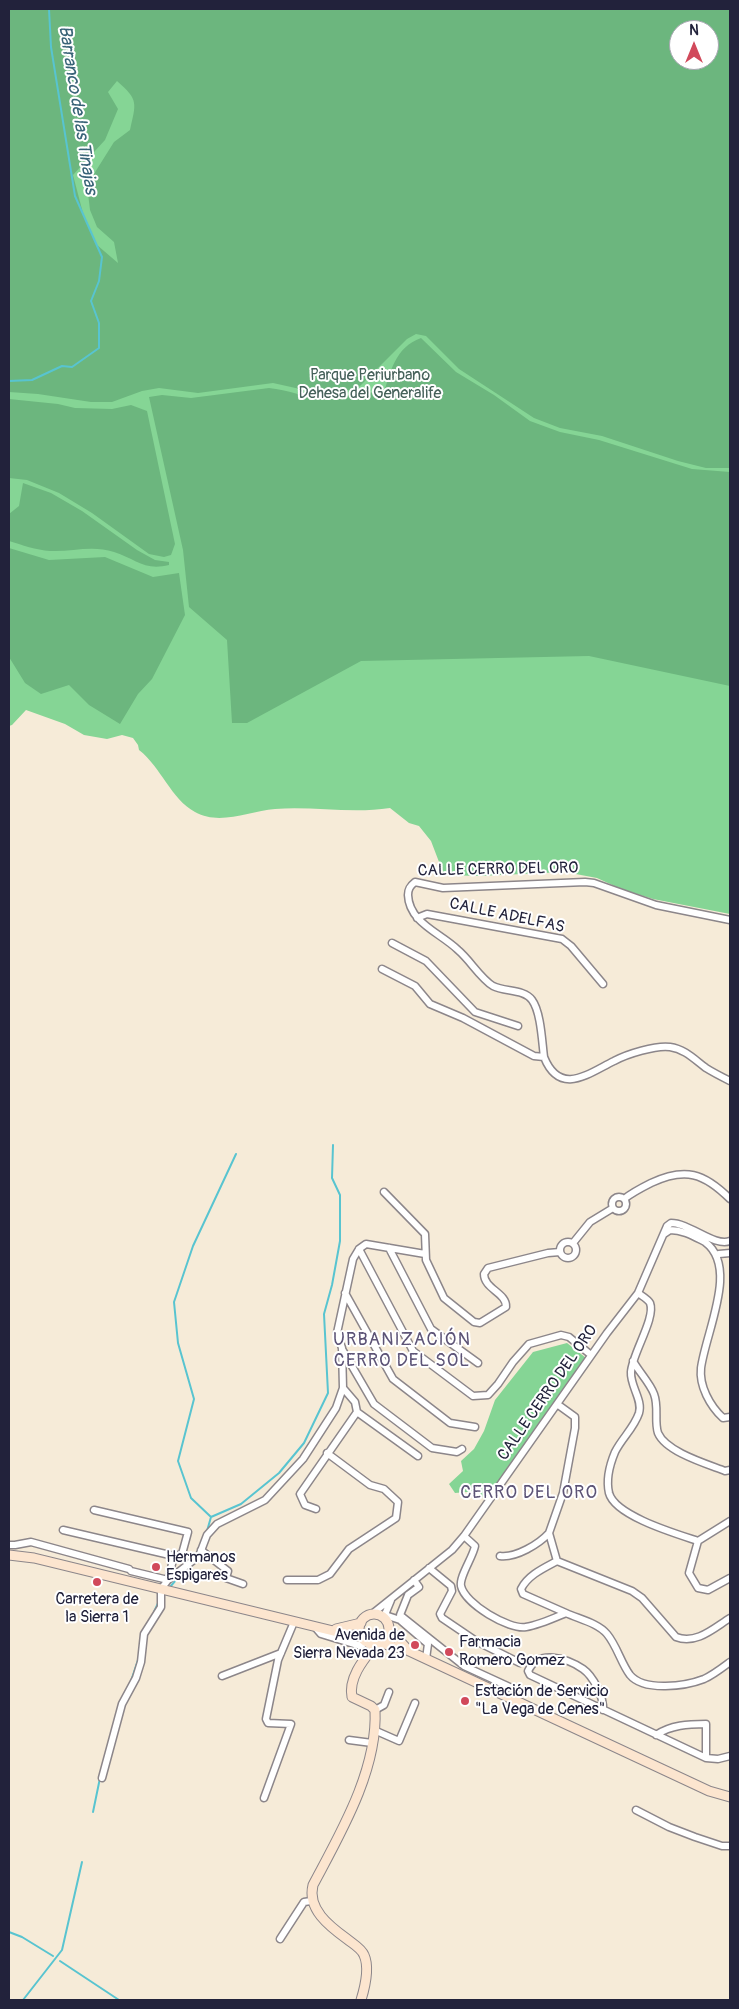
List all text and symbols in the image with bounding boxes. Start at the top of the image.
north arrow [669,20,719,70]
text: N [689,22,699,39]
water label: Barranco de las Tinajas [53,24,101,196]
park label: Parque Periurbano Dehesa del Generalife [299,366,441,404]
street label: CALLE CERRO DEL ORO [417,859,579,881]
street label: CALLE ADELFAS [448,894,566,938]
street label: CALLE CERRO DEL ORO [494,1322,602,1464]
district label: URBANIZACIÓN CERRO DEL SOL [332,1329,472,1372]
district label: CERRO DEL ORO [459,1482,599,1504]
place label: Hermanos Espigares [166,1548,235,1586]
marker: Hermanos Espigares [150,1561,162,1573]
marker: Carretera de la Sierra 1 [91,1576,103,1588]
place label: Carretera de la Sierra 1 [55,1590,139,1628]
place label: Avenida de Sierra Nevada 23 [293,1626,405,1664]
place label: Farmacia Romero Gomez [459,1633,565,1671]
marker: Avenida de Sierra Nevada 23 [409,1639,421,1651]
marker: Farmacia Romero Gomez [443,1646,455,1658]
place label: Estación de Servicio "La Vega de Cenes" [475,1682,609,1720]
marker: Estación de Servicio "La Vega de Cenes" [459,1695,471,1707]

